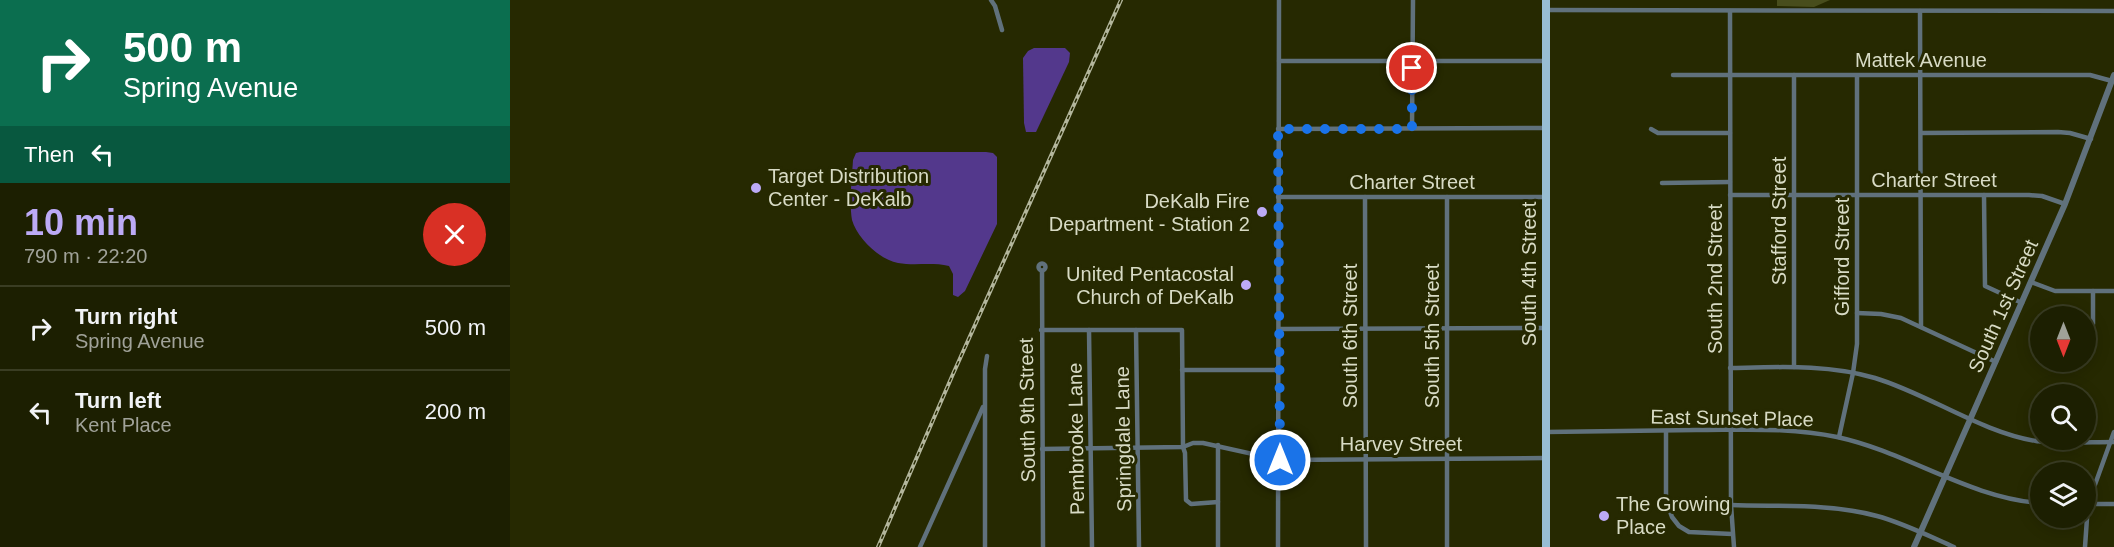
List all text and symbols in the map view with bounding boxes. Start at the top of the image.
icon: right [24,24,102,102]
text: 500 m [123,24,242,71]
pin [1386,42,1437,93]
street label: Mattek Avenue [1855,49,1987,71]
icon: arrive [1395,51,1428,84]
text: Spring Avenue [123,73,298,103]
icon: left [86,138,119,171]
text: Then [24,142,74,167]
street label: Stafford Street [1768,156,1790,285]
place label: Target Distribution Center - DeKalb [768,165,929,210]
street label: Charter Street [1871,169,1997,191]
street label: Charter Street [1349,171,1475,193]
marker: Target Distribution Center - DeKalb [749,181,763,195]
place label: DeKalb Fire Department - Station 2 [1049,190,1250,235]
street label: Gifford Street [1831,197,1853,316]
street label: South 4th Street [1518,201,1540,346]
text: 10 min [24,202,138,243]
button: close [423,203,486,266]
street label: South 2nd Street [1704,204,1726,354]
marker: DeKalb Fire Department - Station 2 [1255,205,1269,219]
street label: South 1st Street [1964,236,2042,376]
text: 790 m · 22:20 [24,245,147,267]
place label: United Pentacostal Church of DeKalb [1066,263,1234,308]
street label: South 6th Street [1339,263,1361,408]
street label: South 5th Street [1421,263,1443,408]
marker: United Pentacostal Church of DeKalb [1239,278,1253,292]
text: Turn right [75,304,177,329]
north arrow [2030,306,2096,372]
map controls [2030,306,2096,528]
icon: right [24,312,57,345]
text: 500 m [425,315,486,340]
text: Spring Avenue [75,330,205,352]
street label: South 9th Street [1015,337,1039,482]
street label: Pembrooke Lane [1064,363,1088,515]
street label: Springdale Lane [1111,366,1135,512]
button: search [2030,384,2096,450]
text: Turn left [75,388,161,413]
icon: left [24,396,57,429]
text: 200 m [425,399,486,424]
street label: East Sunset Place [1650,406,1814,430]
text: Kent Place [75,414,172,436]
position arrow [1248,428,1312,492]
street label: Harvey Street [1340,433,1463,455]
button: layers [2030,462,2096,528]
place label: The Growing Place [1616,493,1731,538]
marker: The Growing Place [1597,509,1611,523]

